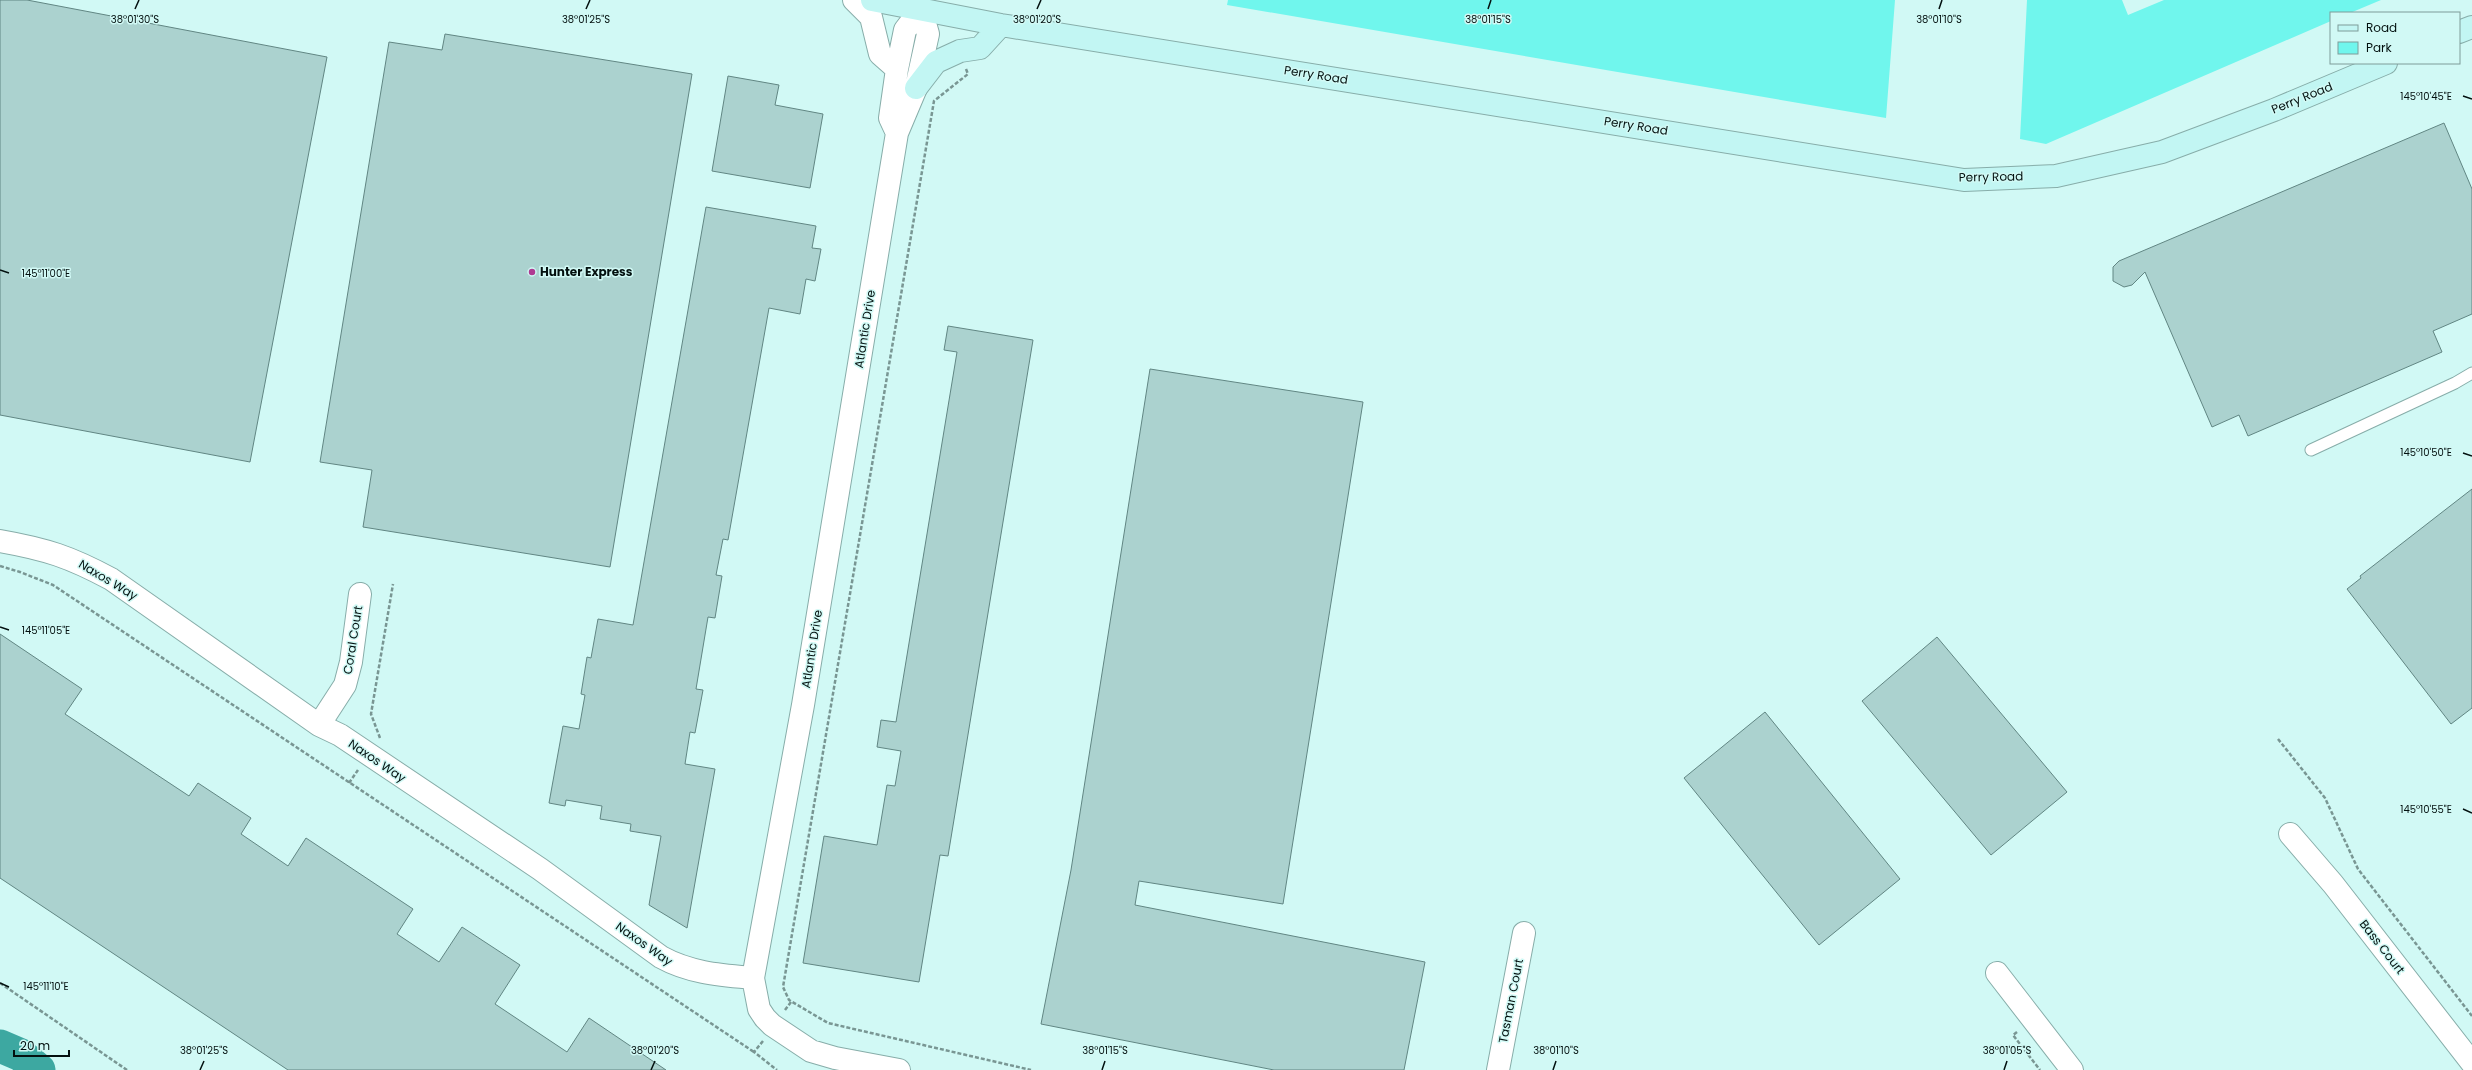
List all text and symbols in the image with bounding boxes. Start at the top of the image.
text: 38°01'30"S [111,12,159,27]
text: 38°01'25"S [562,12,610,27]
text: 38°01'20"S [1013,12,1061,27]
text: 38°01'15"S [1465,12,1511,27]
text: 38°01'10"S [1916,12,1962,27]
legend [2330,12,2460,64]
text: Road [2366,19,2397,36]
text: Park [2366,39,2393,56]
street label: Perry Road [1283,61,1349,88]
street label: Perry Road [2269,78,2335,118]
text: 145°10'45"E [2400,89,2452,104]
street label: Perry Road [1603,112,1669,139]
street label: Perry Road [1959,167,2023,186]
place label: Hunter Express [540,263,633,280]
text: 145°11'00"E [22,266,70,281]
marker: Hunter Express [527,267,537,277]
street label: Atlantic Drive [850,289,879,369]
text: 145°10'50"E [2400,445,2452,460]
street label: Naxos Way [76,555,141,604]
street label: Coral Court [339,604,366,675]
street label: Atlantic Drive [797,609,826,689]
text: 145°11'05"E [22,623,70,638]
street label: Naxos Way [345,735,410,786]
text: 145°10'55"E [2400,802,2452,817]
street label: Bass Court [2356,916,2409,977]
street label: Naxos Way [612,918,676,970]
street label: Tasman Court [1494,957,1527,1045]
text: 145°11'10"E [23,979,69,994]
scale bar [14,1032,69,1058]
text: 20 m [20,1037,50,1054]
text: 38°01'25"S [180,1043,228,1058]
text: 38°01'20"S [631,1043,679,1058]
text: 38°01'15"S [1082,1043,1128,1058]
text: 38°01'10"S [1533,1043,1579,1058]
text: 38°01'05"S [1983,1043,2031,1058]

